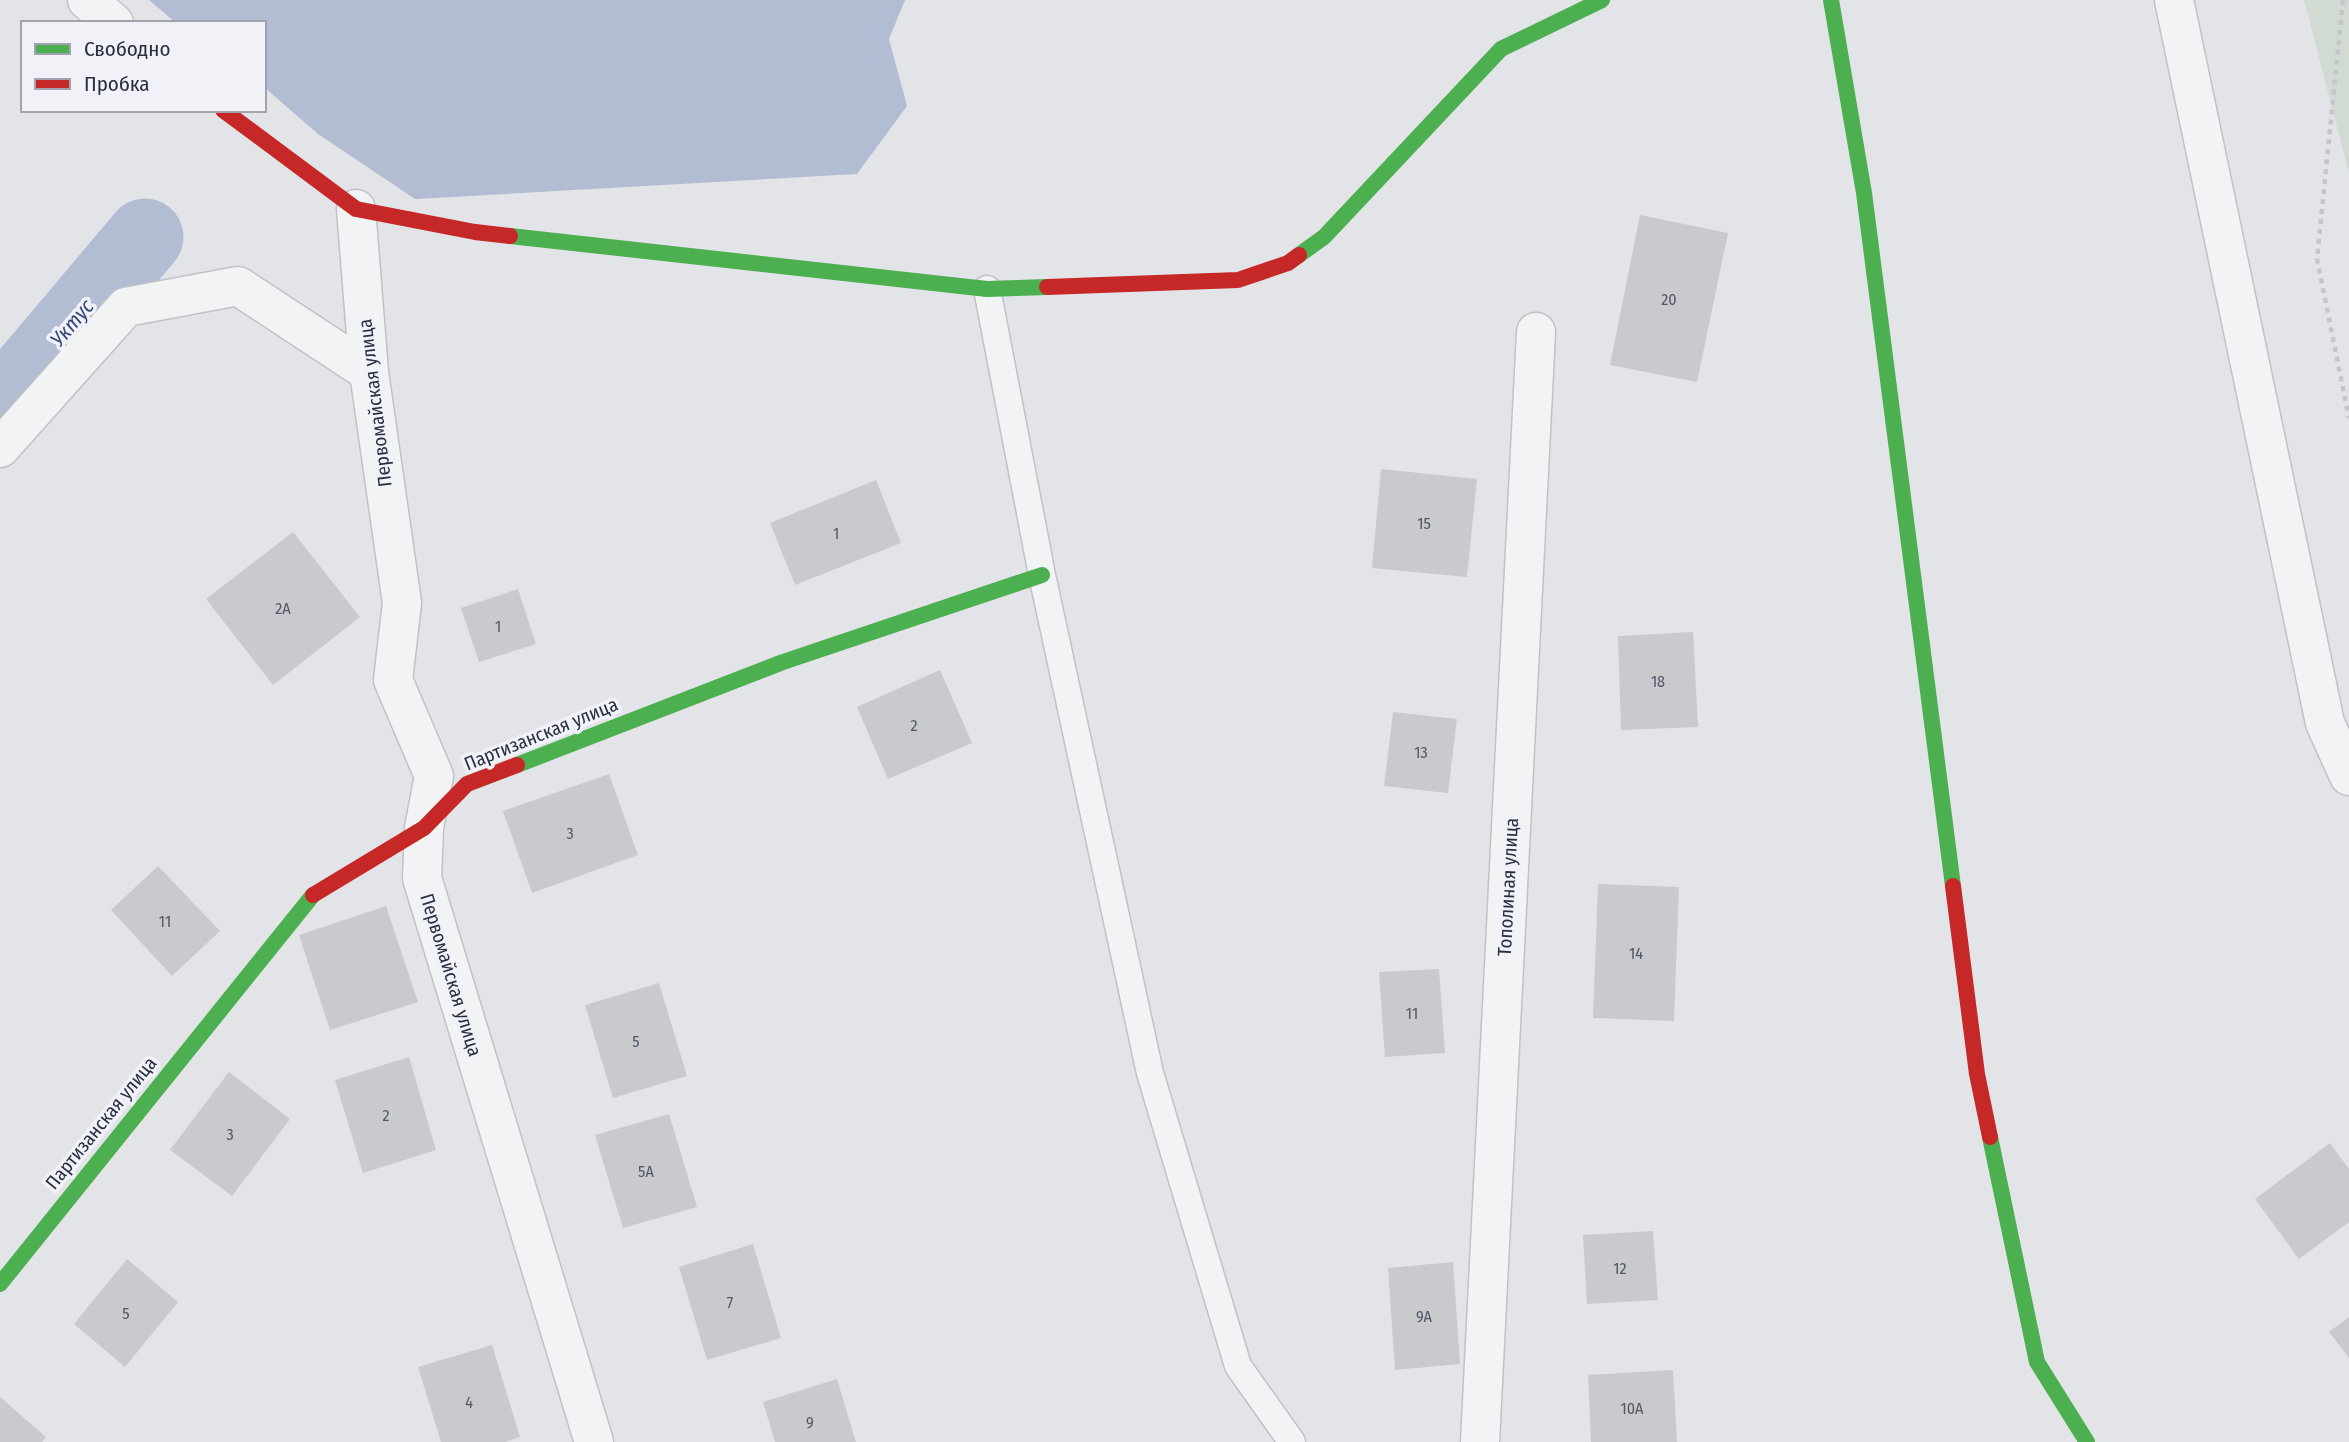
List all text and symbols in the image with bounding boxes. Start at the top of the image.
legend [21,21,266,112]
text: Свободно [84,36,170,62]
text: Пробка [84,71,150,97]
house number: 20 [1661,290,1677,309]
water label: Уктус [45,293,100,352]
street label: Первомайская улица [353,318,397,488]
house number: 15 [1417,514,1431,533]
house number: 1 [833,524,839,543]
house number: 2А [275,599,291,618]
house number: 1 [495,617,501,636]
house number: 18 [1651,672,1665,691]
street label: Партизанская улица [461,693,621,775]
house number: 2 [910,716,918,735]
house number: 13 [1414,743,1428,762]
street label: Тополиная улица [1493,817,1523,957]
house number: 3 [566,824,574,843]
street label: Первомайская улица [415,891,487,1059]
house number: 11 [159,912,171,931]
house number: 14 [1629,944,1643,963]
house number: 11 [1406,1004,1418,1023]
house number: 5 [632,1032,640,1051]
street label: Партизанская улица [41,1052,161,1194]
house number: 2 [382,1106,390,1125]
house number: 3 [226,1125,234,1144]
house number: 5А [638,1162,654,1181]
house number: 12 [1613,1259,1627,1278]
house number: 7 [727,1293,734,1312]
house number: 5 [122,1304,130,1323]
house number: 9А [1416,1307,1433,1326]
house number: 4 [465,1393,473,1412]
house number: 10А [1621,1399,1644,1418]
house number: 9 [806,1413,814,1432]

